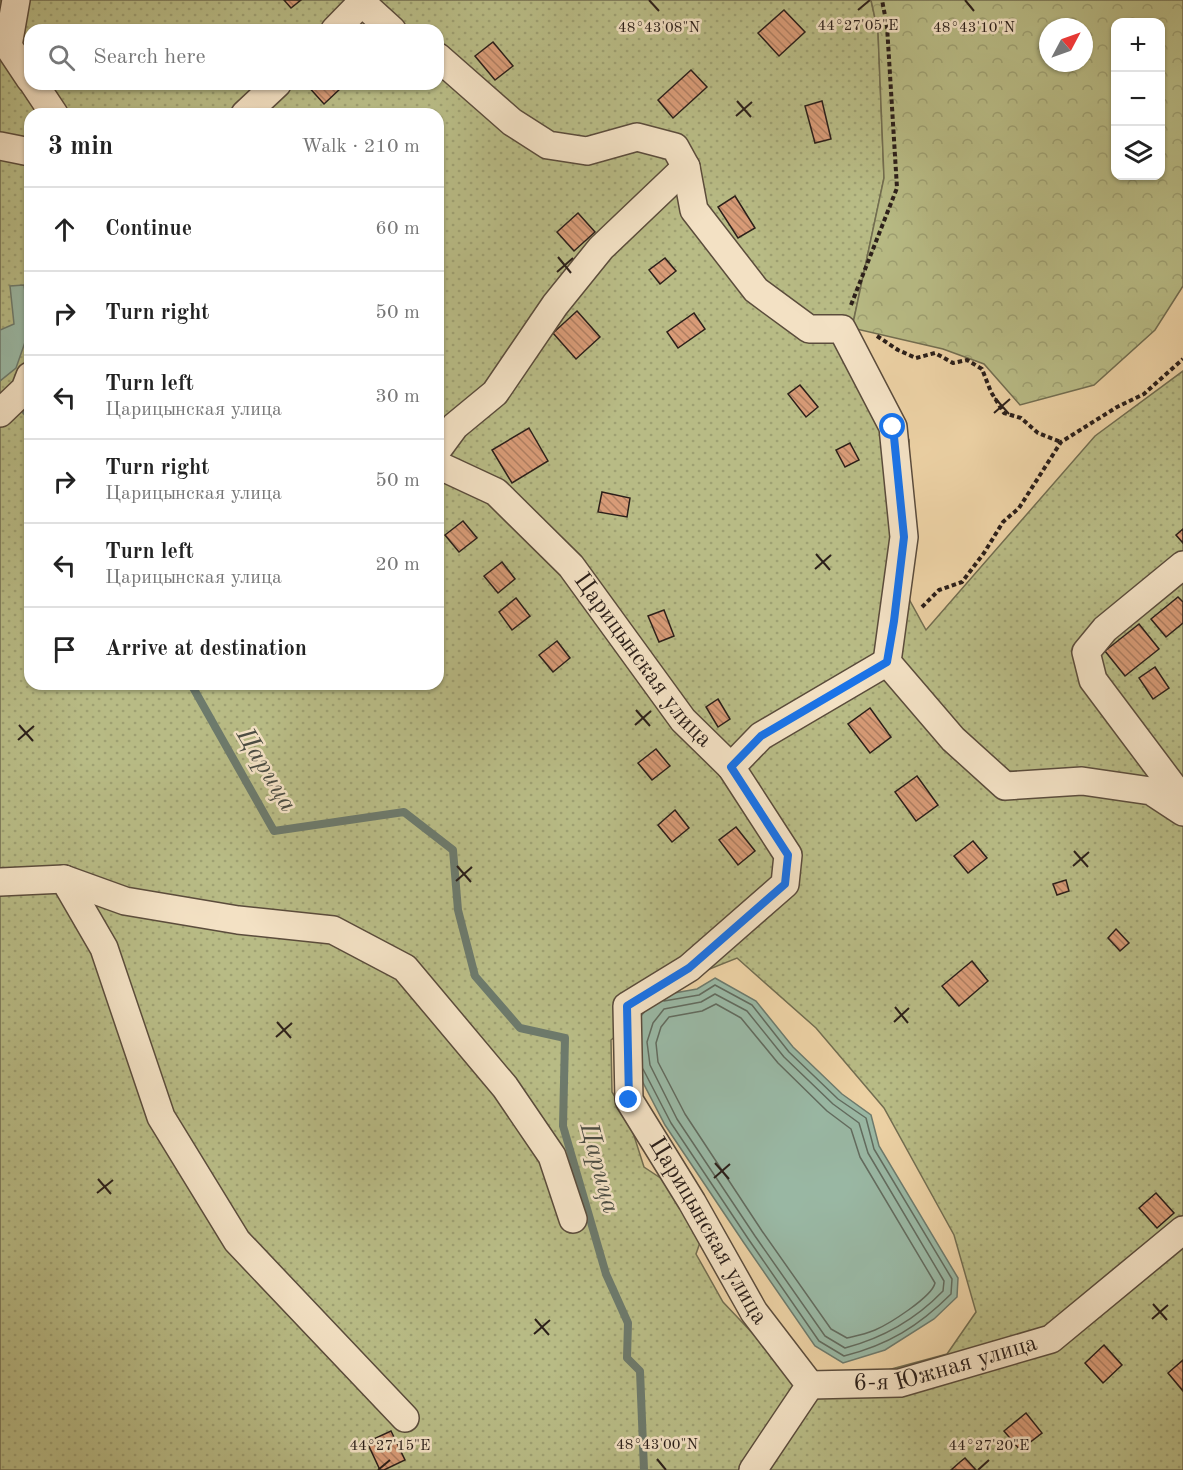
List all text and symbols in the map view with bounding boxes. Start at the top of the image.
north arrow [1039,18,1093,72]
map controls [1111,18,1165,180]
button: + [1111,18,1165,72]
text: 44°27'05"E [818,19,898,34]
text: 48°43'08"N [618,21,700,36]
text: 48°43'10"N [933,21,1015,36]
search box [24,24,444,90]
icon: search [45,41,78,74]
text: Search here [93,46,206,68]
button: − [1111,72,1165,126]
button: layers [1111,126,1165,180]
text: 3 min [48,134,113,160]
text: Walk · 210 m [301,137,420,157]
icon: ahead [48,213,81,246]
text: Continue [105,218,192,240]
text: 60 m [375,219,420,239]
icon: right [48,297,81,330]
text: Turn right [105,302,209,324]
text: 50 m [375,303,420,323]
text: Turn left [105,373,194,395]
icon: left [48,381,81,414]
text: 30 m [375,387,420,407]
text: Царицынская улица [105,400,282,420]
route start [879,413,905,439]
text: Turn right [105,457,209,479]
icon: right [48,465,81,498]
text: 50 m [375,471,420,491]
text: Царицынская улица [105,484,282,504]
text: Turn left [105,541,194,563]
icon: left [48,549,81,582]
text: 20 m [375,555,420,575]
text: Царицынская улица [105,568,282,588]
street label: Царицынская улица [569,569,716,753]
icon: arrive [48,633,81,666]
text: Arrive at destination [105,638,307,660]
water label: Царица [230,723,301,816]
route end [615,1086,641,1112]
water label: Царица [574,1119,624,1216]
street label: Царицынская улица [643,1133,771,1330]
street label: 6-я Южная улица [853,1332,1040,1396]
text: 48°43'00"N [616,1438,698,1453]
text: 44°27'15"E [350,1439,430,1454]
text: 44°27'20"E [949,1439,1029,1454]

